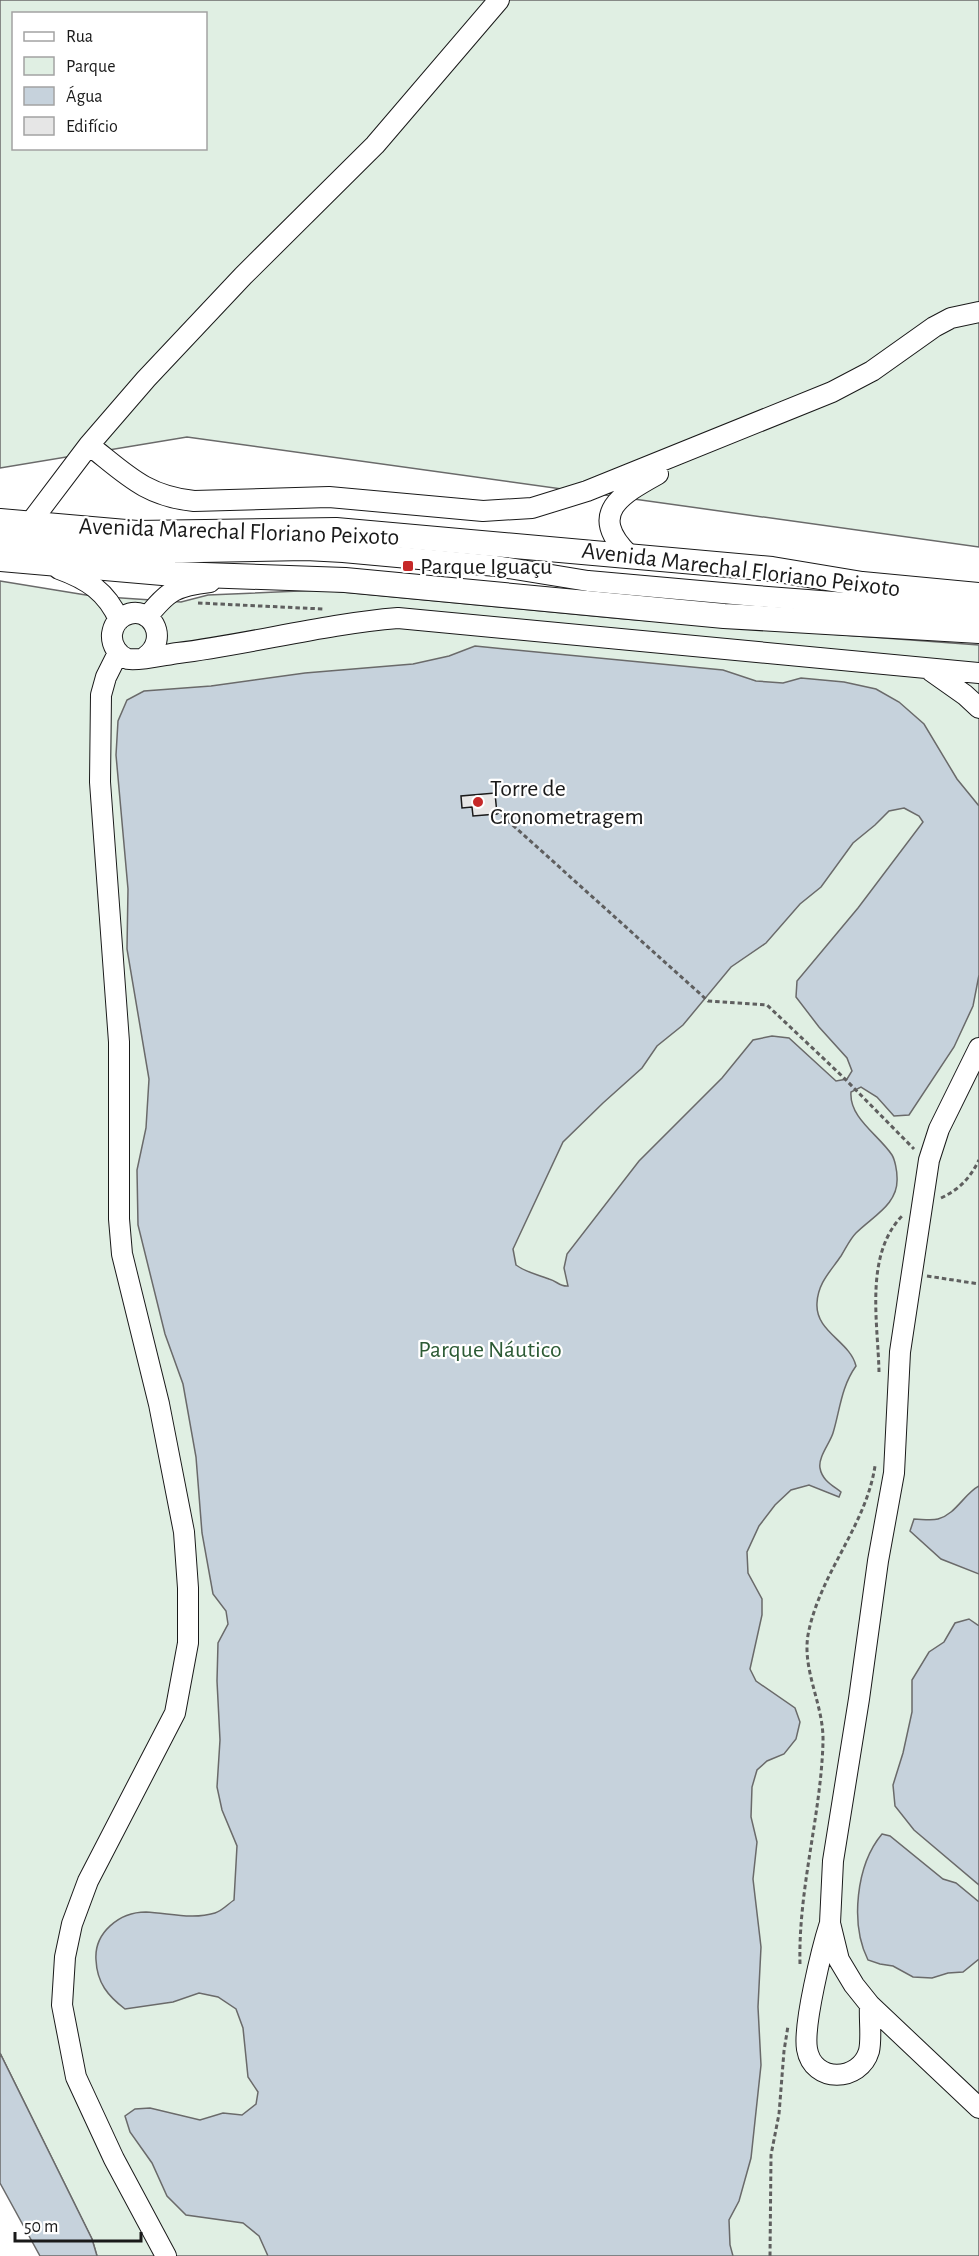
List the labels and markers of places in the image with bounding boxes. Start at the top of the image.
place label: Parque Iguaçu [420,555,552,579]
marker: Parque Iguaçu [401,559,415,573]
place label: Torre de Cronometragem [490,777,644,829]
marker: Torre de Cronometragem [471,795,485,809]

